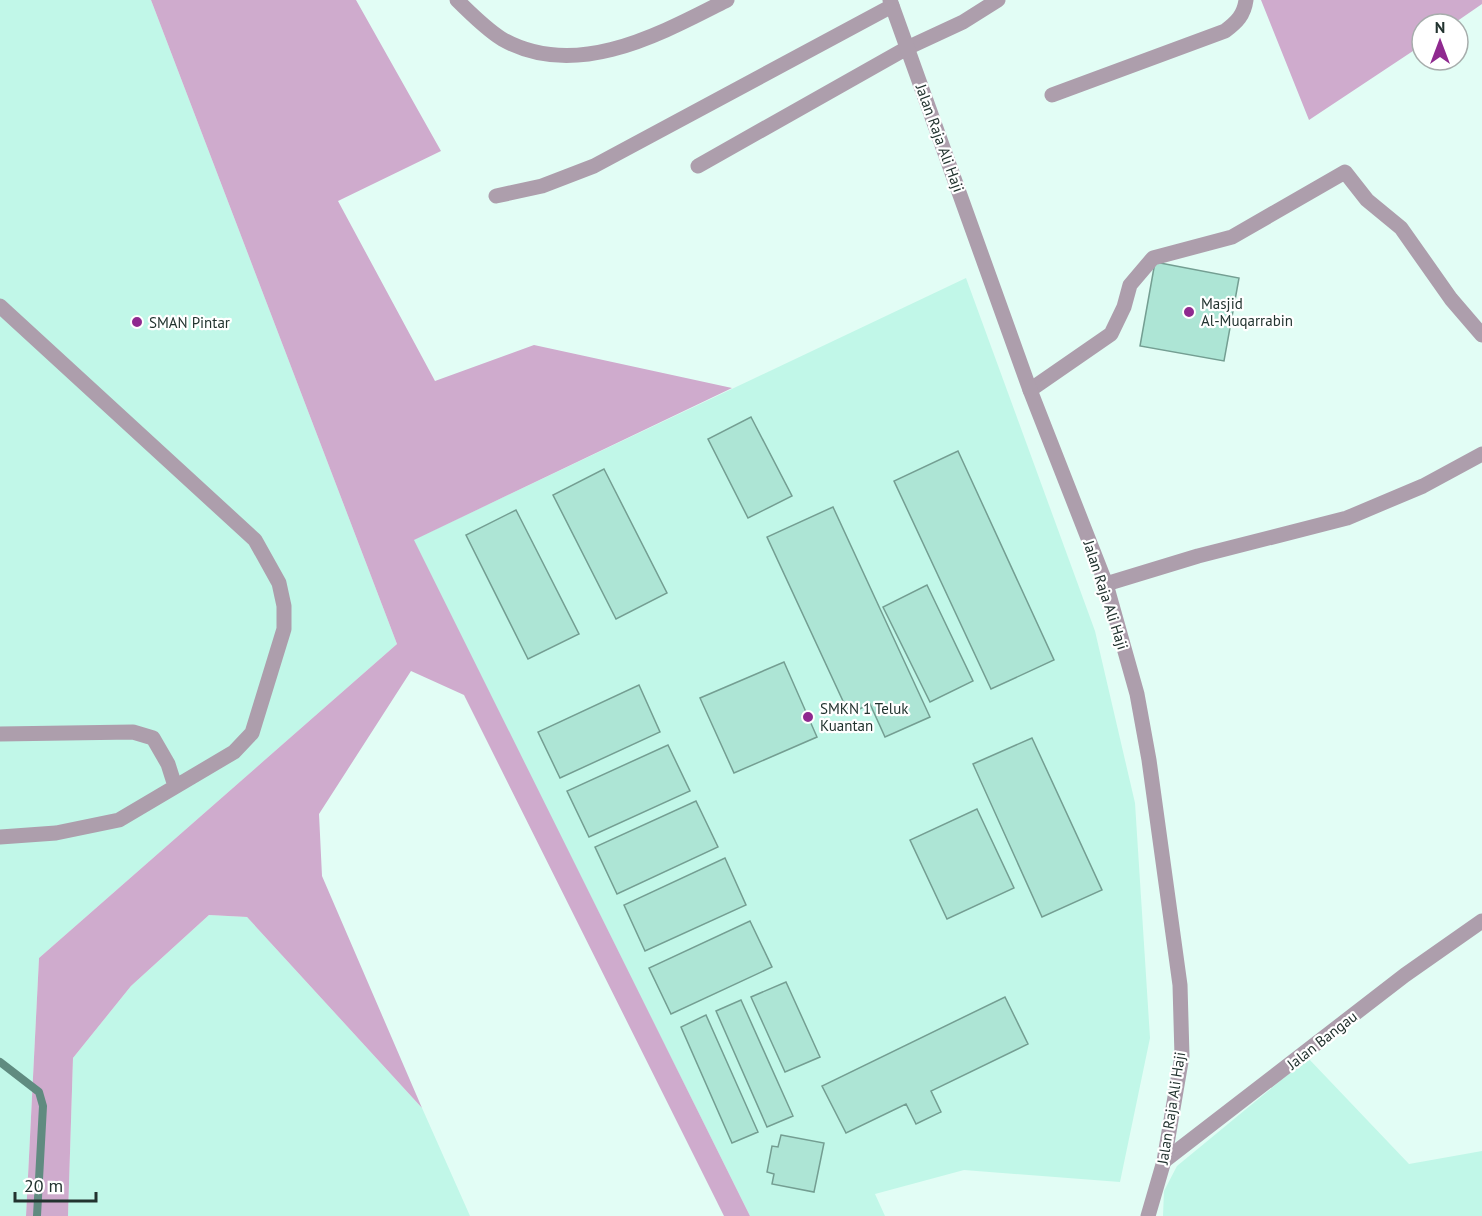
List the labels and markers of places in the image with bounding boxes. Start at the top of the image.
place label: Masjid Al-Muqarrabin [1201,294,1293,330]
marker: Masjid Al-Muqarrabin [1182,305,1196,319]
place label: SMAN Pintar [149,313,230,332]
marker: SMAN Pintar [130,315,144,329]
place label: SMKN 1 Teluk Kuantan [820,699,909,735]
marker: SMKN 1 Teluk Kuantan [801,710,815,724]

